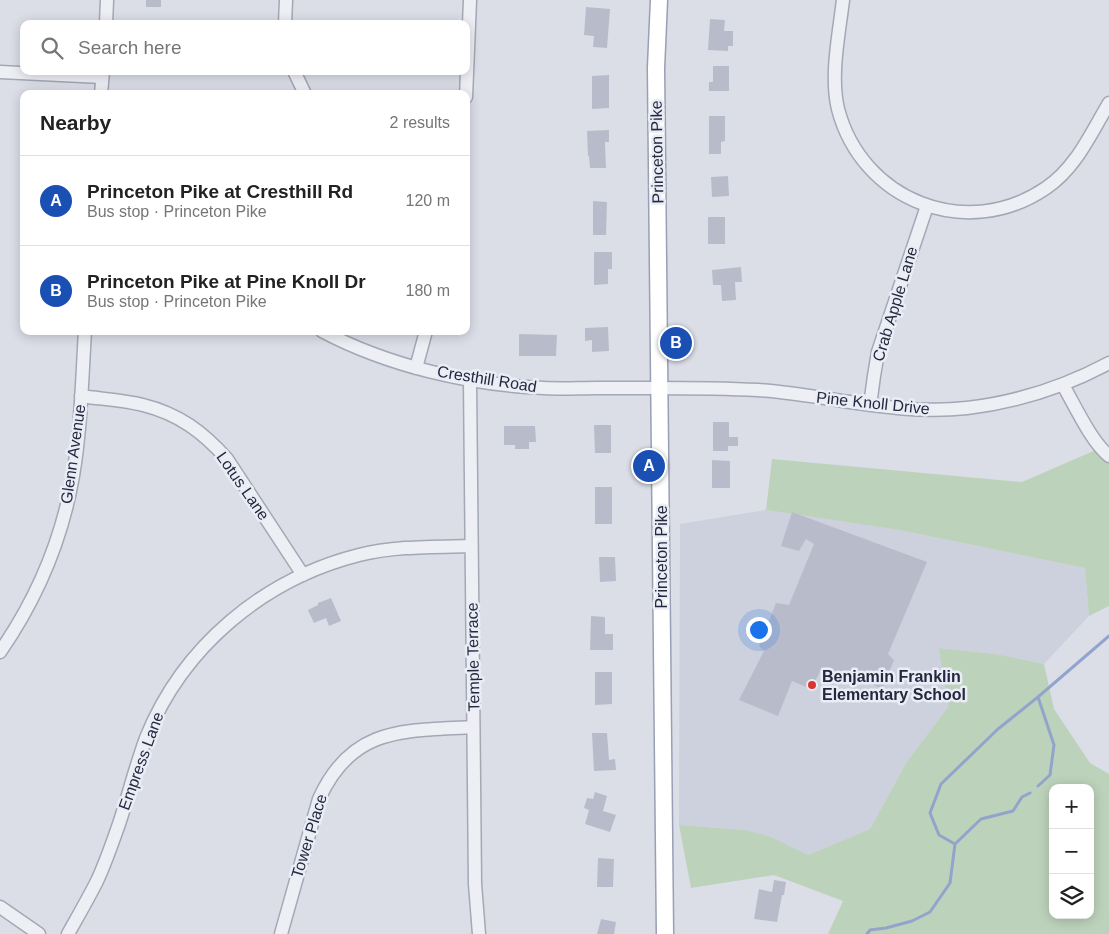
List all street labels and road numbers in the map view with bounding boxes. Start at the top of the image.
street label: Princeton Pike [648,100,666,204]
street label: Crab Apple Lane [869,244,921,363]
street label: Cresthill Road [436,363,538,395]
street label: Pine Knoll Drive [816,389,931,417]
street label: Glenn Avenue [58,403,88,505]
street label: Lotus Lane [213,449,273,523]
street label: Princeton Pike [653,505,670,609]
street label: Temple Terrace [464,602,482,712]
street label: Empress Lane [115,710,167,812]
street label: Tower Place [288,792,330,880]

